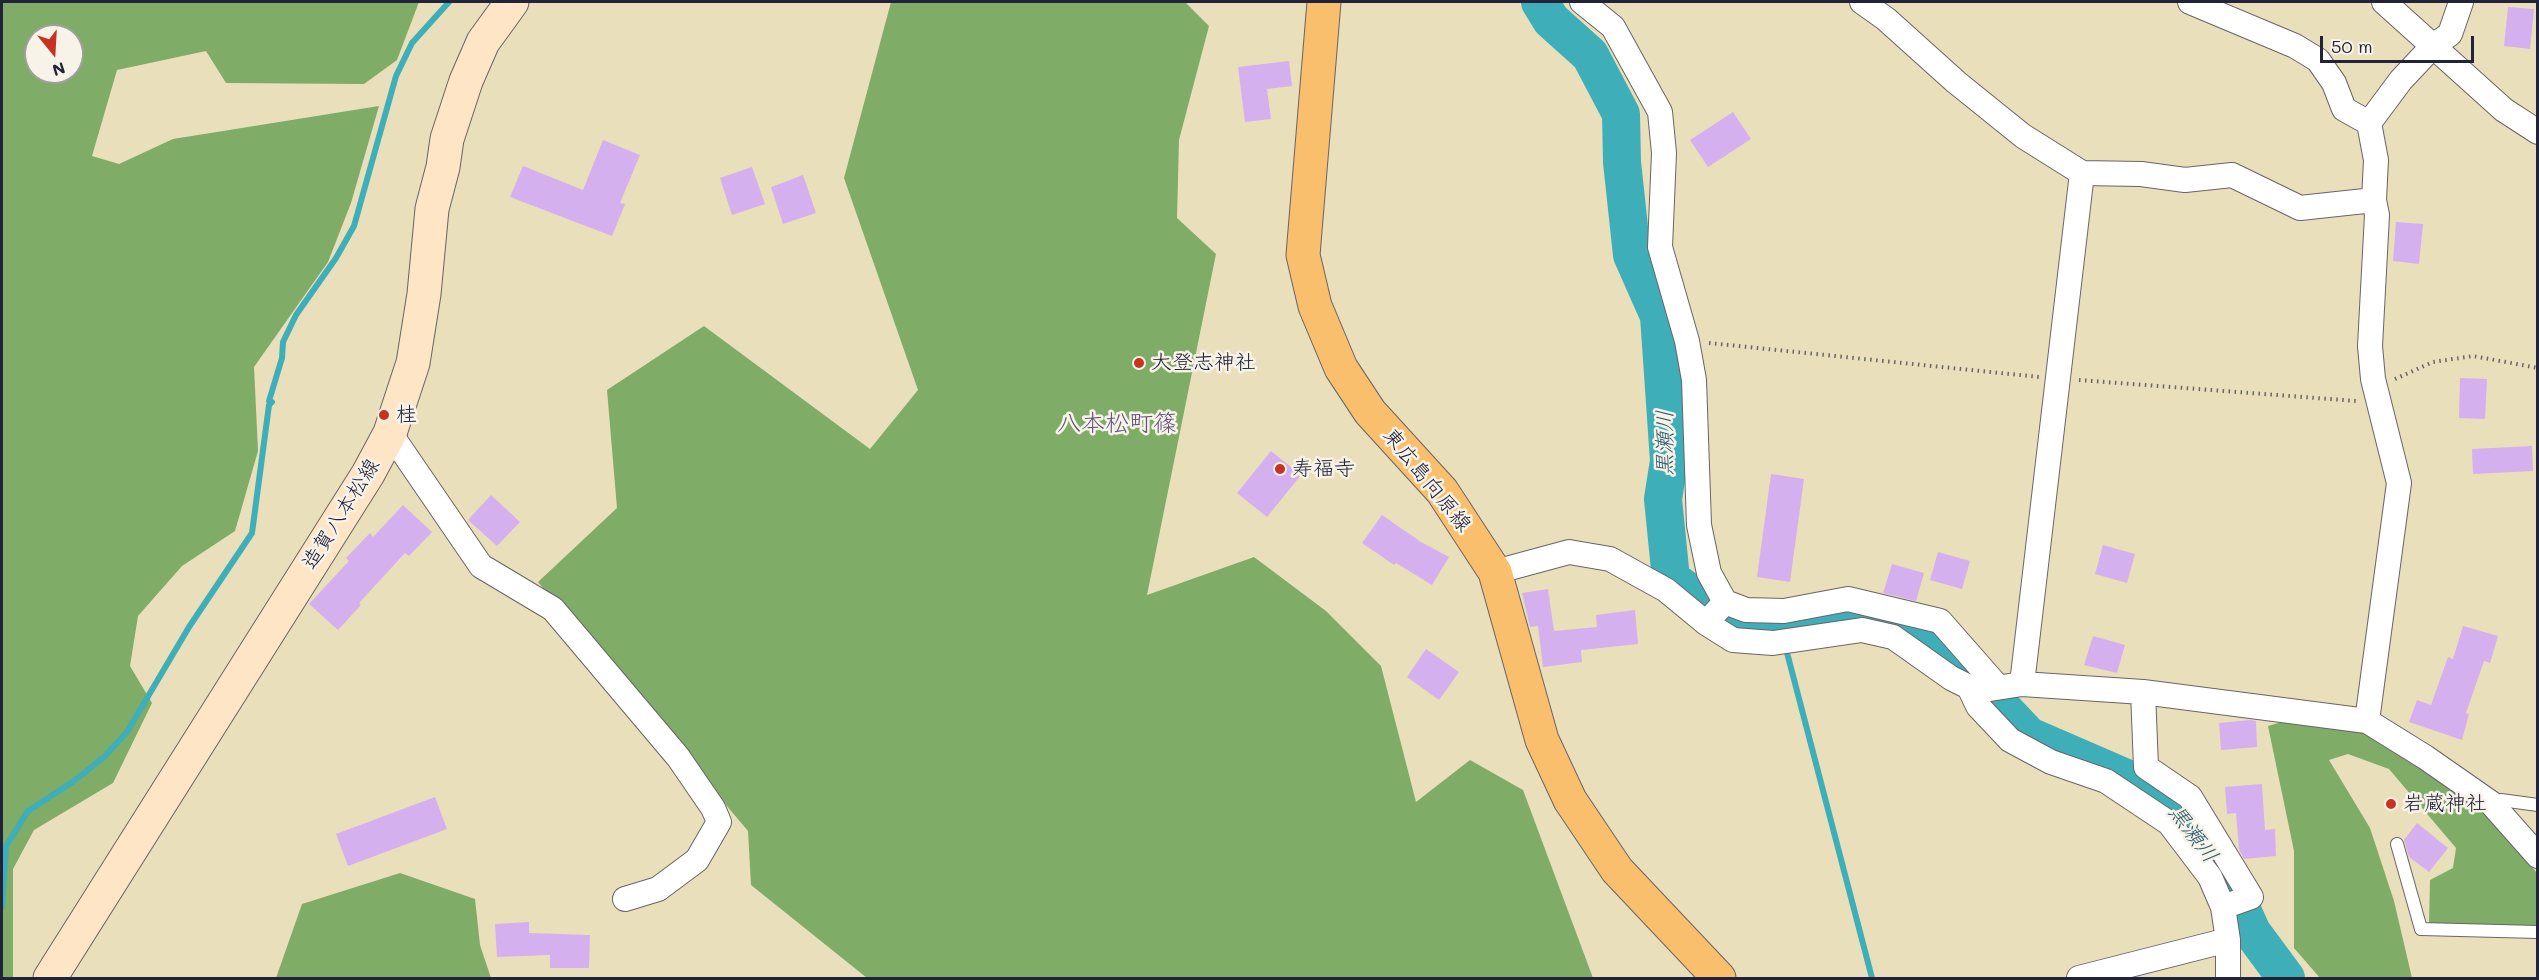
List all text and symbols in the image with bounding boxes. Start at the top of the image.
north arrow [24,24,84,84]
scale bar [2323,24,2478,62]
text: 50 m [2331,34,2373,58]
text: N [50,58,68,82]
place label: 大登志神社 [1151,350,1256,376]
marker: 大登志神社 [1132,356,1146,370]
place label: 桂 [396,402,417,428]
marker: 桂 [377,408,391,422]
district label: 八本松町篠 [1057,410,1177,438]
water label: 黒瀬川 [1652,410,1678,476]
street label: 東広島向原線 [1378,423,1476,537]
street label: 造賀八本松線 [297,454,385,574]
place label: 寿福寺 [1292,456,1355,482]
marker: 寿福寺 [1273,462,1287,476]
place label: 岩蔵神社 [2403,791,2487,817]
marker: 岩蔵神社 [2384,797,2398,811]
water label: 黒瀬川 [2163,800,2223,868]

